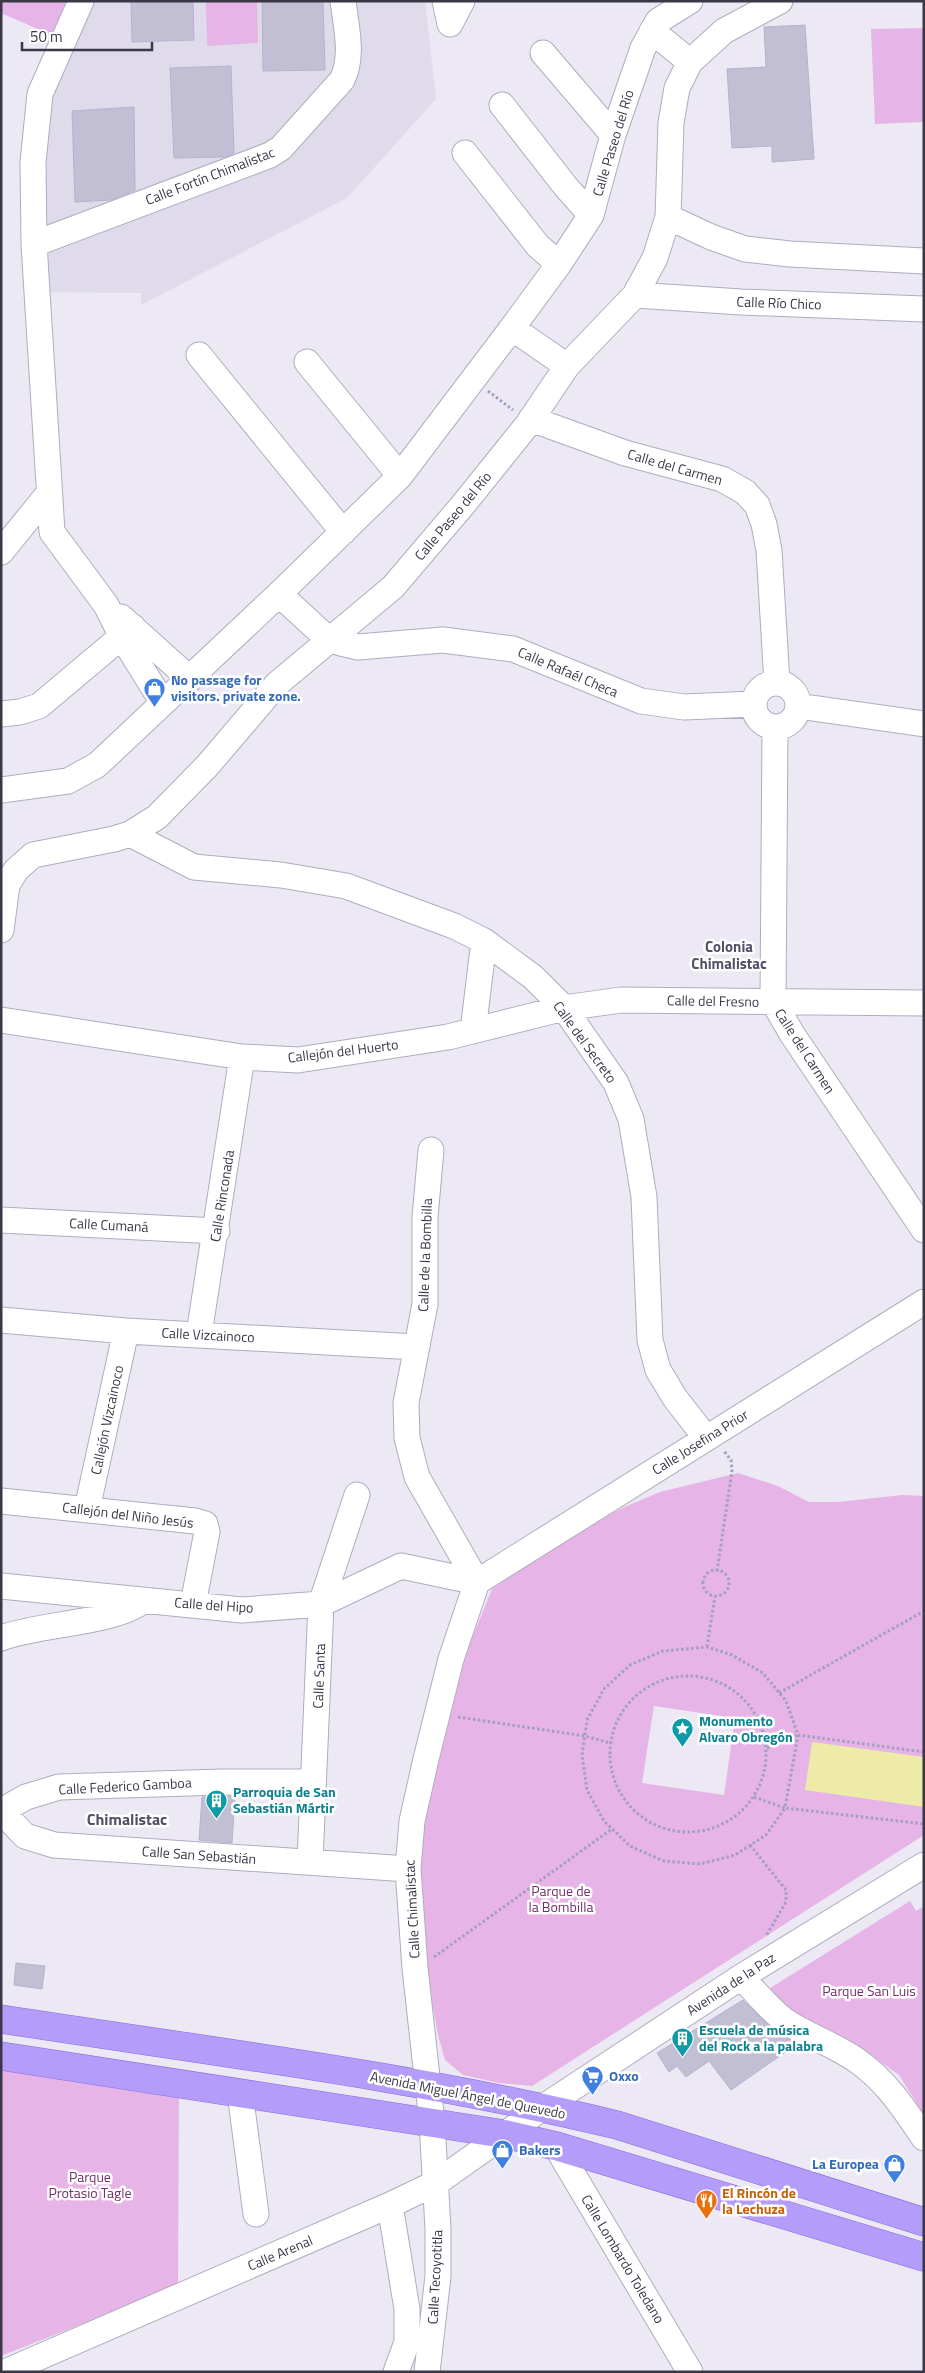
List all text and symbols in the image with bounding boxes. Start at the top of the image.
scale bar [22,20,152,52]
text: 50 m [30,25,63,48]
street label: Calle Paseo del Río [586,87,639,199]
street label: Calle Fortín Chimalistac [142,141,278,210]
street label: Calle Río Chico [736,291,822,314]
street label: Calle del Carmen [625,443,725,490]
street label: Calle Paseo del Río [409,467,496,565]
street label: Calle Rafaél Checa [515,641,622,702]
place label: No passage for visitors. private zone. [171,669,301,706]
shop icon: No passage for visitors. private zone. [143,676,167,707]
district label: Colonia Chimalistac [691,935,767,975]
street label: Calle del Fresno [667,989,759,1012]
street label: Calle del Secreto [548,996,622,1087]
street label: Calle del Carmen [770,1004,841,1097]
street label: Callejón del Huerto [287,1033,399,1068]
street label: Calle Rinconada [204,1148,239,1243]
street label: Calle de la Bombilla [412,1198,437,1312]
street label: Calle Cumaná [69,1212,149,1237]
street label: Calle Vizcainoco [161,1322,255,1347]
street label: Callejón Vizcainoco [85,1363,128,1477]
street label: Calle Josefina Prior [648,1403,752,1480]
street label: Callejón del Niño Jesús [61,1496,195,1533]
street label: Calle del Hipo [174,1591,254,1618]
street label: Calle Santa [307,1643,330,1709]
place label: Monumento Alvaro Obregón [699,1710,793,1747]
place icon: Monumento Alvaro Obregón [671,1717,695,1748]
street label: Calle Federico Gamboa [58,1772,192,1799]
place label: Parroquia de San Sebastián Mártir [233,1781,336,1818]
building icon: Parroquia de San Sebastián Mártir [205,1788,229,1819]
district label: Chimalistac [87,1807,167,1831]
street label: Calle San Sebastián [141,1840,257,1869]
street label: Calle Chimalistac [398,1859,425,1959]
park label: Parque de la Bombilla [529,1880,593,1917]
street label: Avenida de la Paz [682,1947,779,2020]
park label: Parque San Luis [822,1980,916,2001]
place label: Escuela de música del Rock a la palabra [699,2019,823,2056]
building icon: Escuela de música del Rock a la palabra [671,2026,695,2057]
supermarket icon: Oxxo [581,2064,605,2095]
street label: Avenida Miguel Ángel de Quevedo [369,2065,568,2124]
place label: Oxxo [609,2065,639,2086]
shop icon: Bakers [491,2138,515,2169]
place label: Bakers [519,2139,561,2160]
shop icon: La Europea [883,2152,907,2183]
place label: La Europea [812,2153,879,2174]
park label: Parque Protasio Tagle [49,2166,131,2203]
place label: El Rincón de la Lechuza [722,2182,796,2219]
restaurant icon: El Rincón de la Lechuza [694,2189,718,2220]
street label: Calle Lombardo Toledano [577,2190,670,2327]
street label: Calle Arenal [244,2229,316,2276]
street label: Calle Tecoyotitla [422,2229,447,2325]

